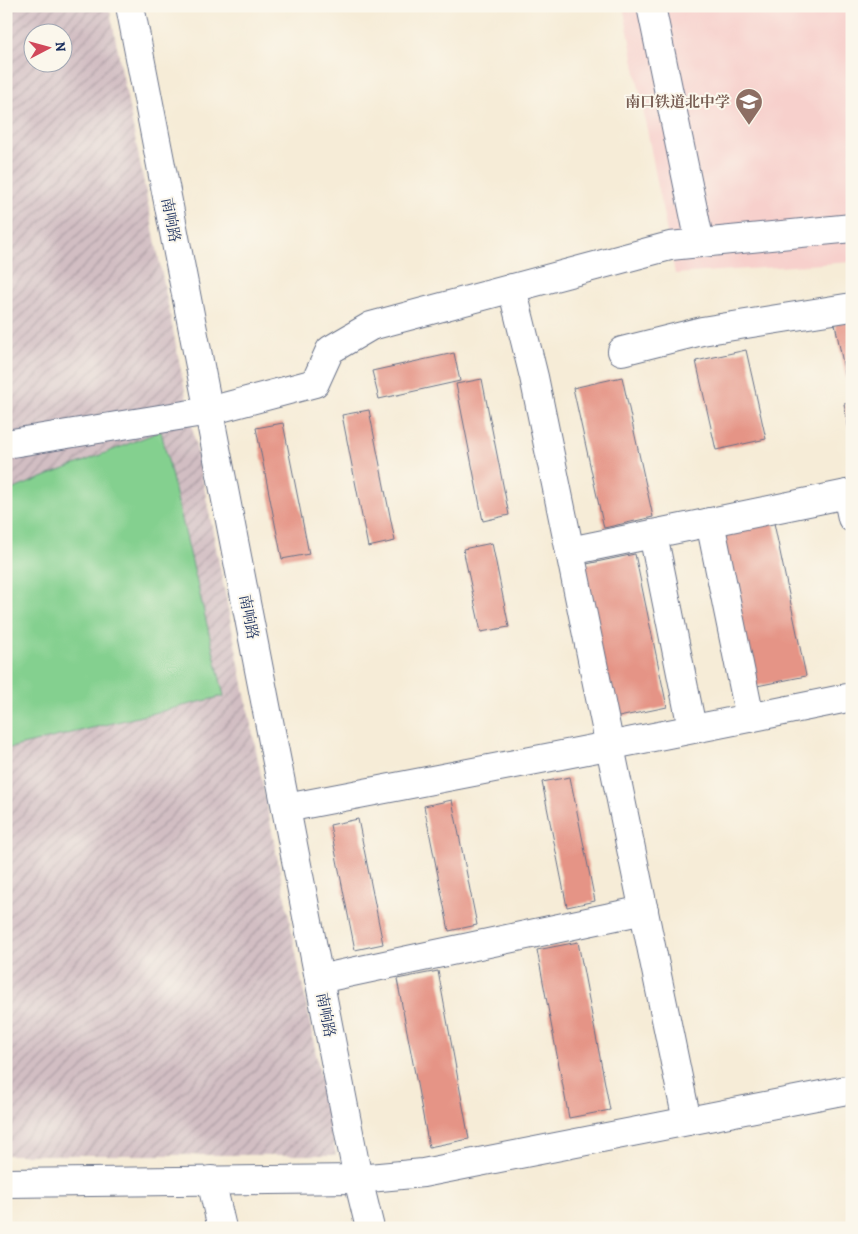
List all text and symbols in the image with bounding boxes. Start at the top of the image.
north arrow [22,22,72,72]
text: N [50,41,70,53]
school or university icon: 南口铁道北中学 [734,87,764,126]
place label: 南口铁道北中学 [625,92,730,112]
street label: 南响路 [157,196,185,244]
street label: 南响路 [235,593,263,641]
street label: 南响路 [312,991,340,1039]

